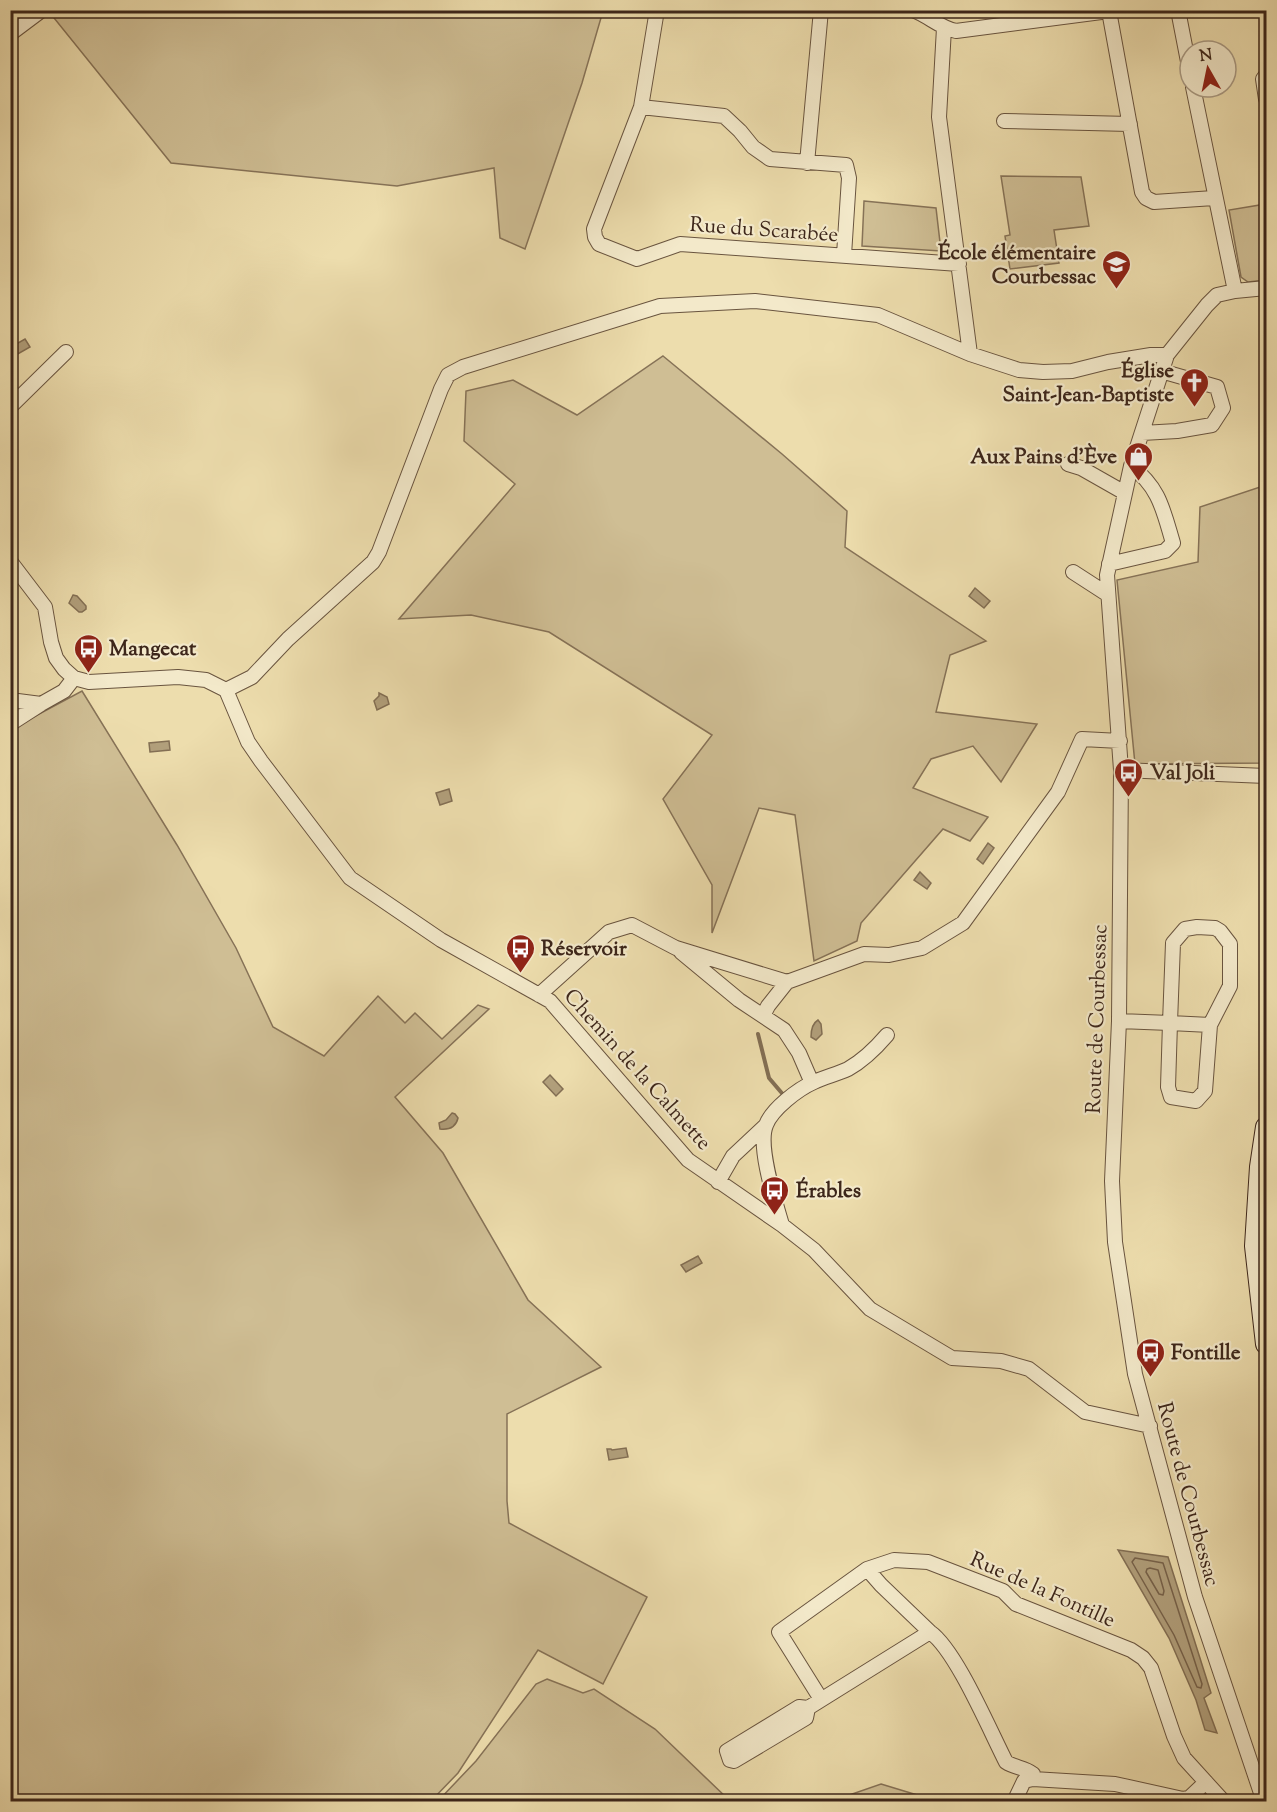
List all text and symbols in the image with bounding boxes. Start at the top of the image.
north arrow [1178,39,1238,99]
text: N [1198,44,1214,69]
street label: Rue du Scarabée [689,211,839,251]
place label: École élémentaire Courbessac [938,239,1097,293]
school or university icon: École élémentaire Courbessac [1101,248,1133,290]
place label: Église Saint-Jean-Baptiste [1002,357,1174,411]
church icon: Église Saint-Jean-Baptiste [1179,366,1211,408]
shop icon: Aux Pains d'Ève [1122,440,1154,482]
place label: Aux Pains d'Ève [970,443,1117,473]
bus stop icon: Mangecat [72,632,104,674]
place label: Mangecat [109,635,197,665]
bus stop icon: Val Joli [1113,756,1145,798]
place label: Val Joli [1150,759,1215,789]
street label: Route de Courbessac [1080,924,1116,1114]
bus stop icon: Réservoir [504,932,536,974]
place label: Réservoir [541,935,627,965]
street label: Chemin de la Calmette [556,983,717,1158]
bus stop icon: Érables [759,1174,791,1216]
place label: Érables [796,1177,861,1207]
bus stop icon: Fontille [1134,1336,1166,1378]
place label: Fontille [1171,1339,1241,1369]
street label: Route de Courbessac [1148,1399,1226,1590]
street label: Rue de la Fontille [965,1545,1120,1636]

